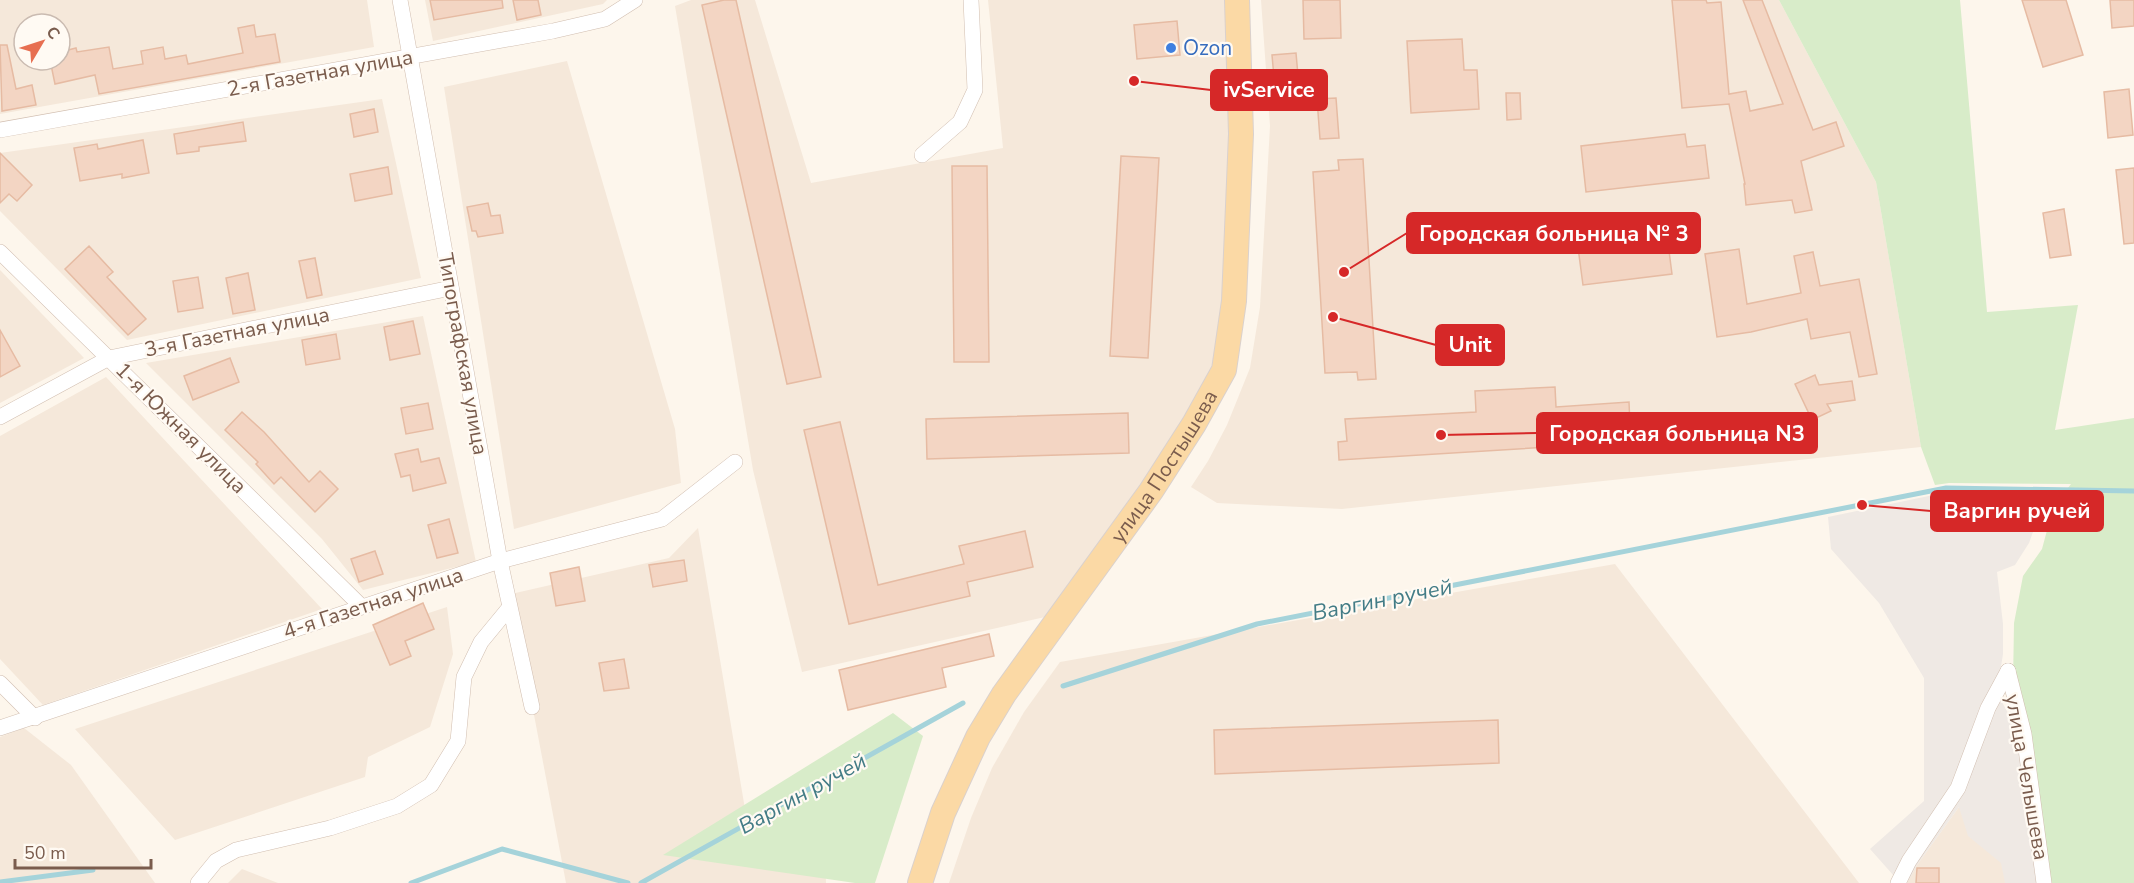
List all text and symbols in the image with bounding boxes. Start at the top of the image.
north arrow [12,12,72,72]
text: С [41,22,65,44]
place label: Ozon [1183,34,1232,62]
marker: Ozon [1164,41,1178,55]
street label: 2-я Газетная улица [225,43,415,103]
callout: ivService [1211,70,1327,110]
text: ivService [1223,75,1315,105]
callout: Городская больница № 3 [1407,213,1700,253]
text: Городская больница № 3 [1419,219,1689,249]
street label: Типографская улица [431,251,495,457]
street label: 3-я Газетная улица [142,300,332,364]
callout: Unit [1436,325,1504,365]
text: Unit [1448,330,1492,360]
street label: 1-я Южная улица [109,356,253,500]
street label: улица Постышева [1104,385,1224,549]
callout: Городская больница N3 [1537,413,1817,453]
text: Городская больница N3 [1549,419,1805,449]
callout: Варгин ручей [1931,491,2103,531]
text: Варгин ручей [1943,496,2091,526]
street label: 4-я Газетная улица [279,561,467,645]
water label: Варгин ручей [1310,572,1455,628]
street label: улица Челышева [1999,692,2055,862]
water label: Варгин ручей [733,746,872,841]
scale bar [15,832,152,870]
text: 50 m [24,841,66,865]

